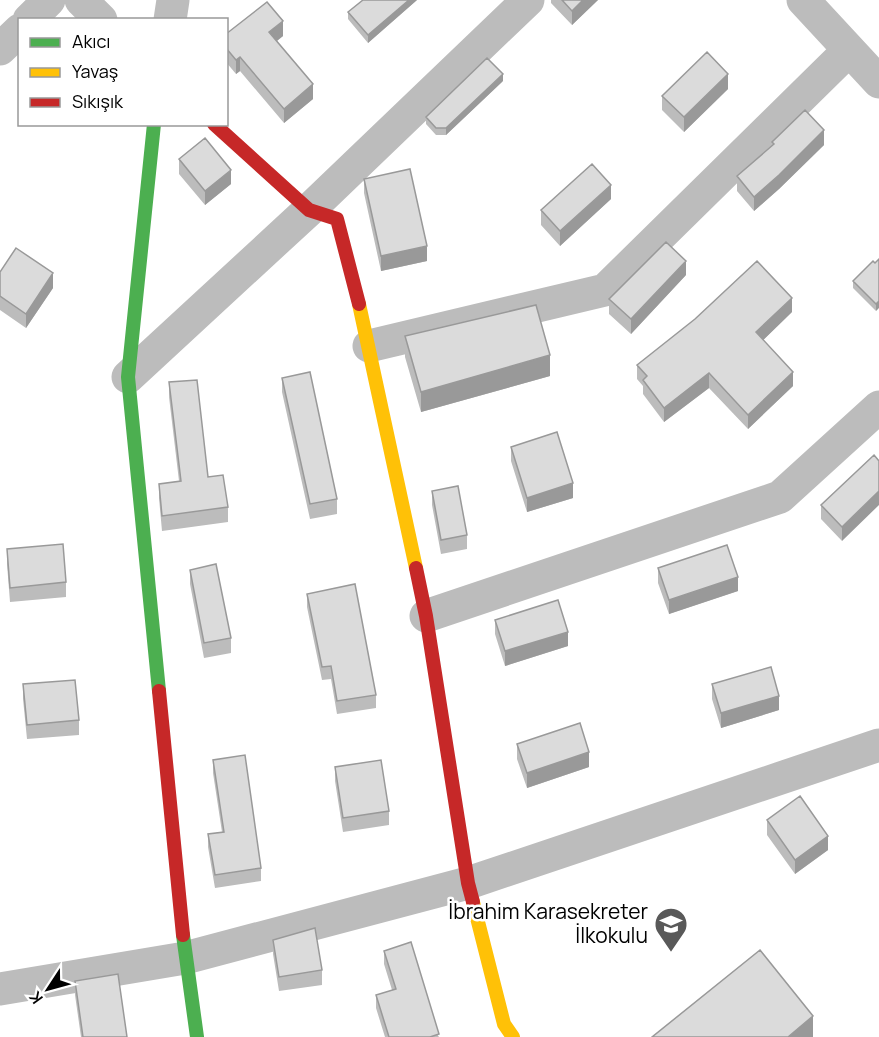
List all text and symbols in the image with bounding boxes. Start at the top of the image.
legend [18,18,228,126]
text: Akıcı [72,29,110,53]
text: Yavaş [72,59,118,83]
text: Sıkışık [72,89,124,113]
place label: İbrahim Karasekreter İlkokulu [448,897,648,949]
school or university icon: İbrahim Karasekreter İlkokulu [653,906,689,953]
north arrow [18,959,78,1019]
text: K [24,987,48,1008]

